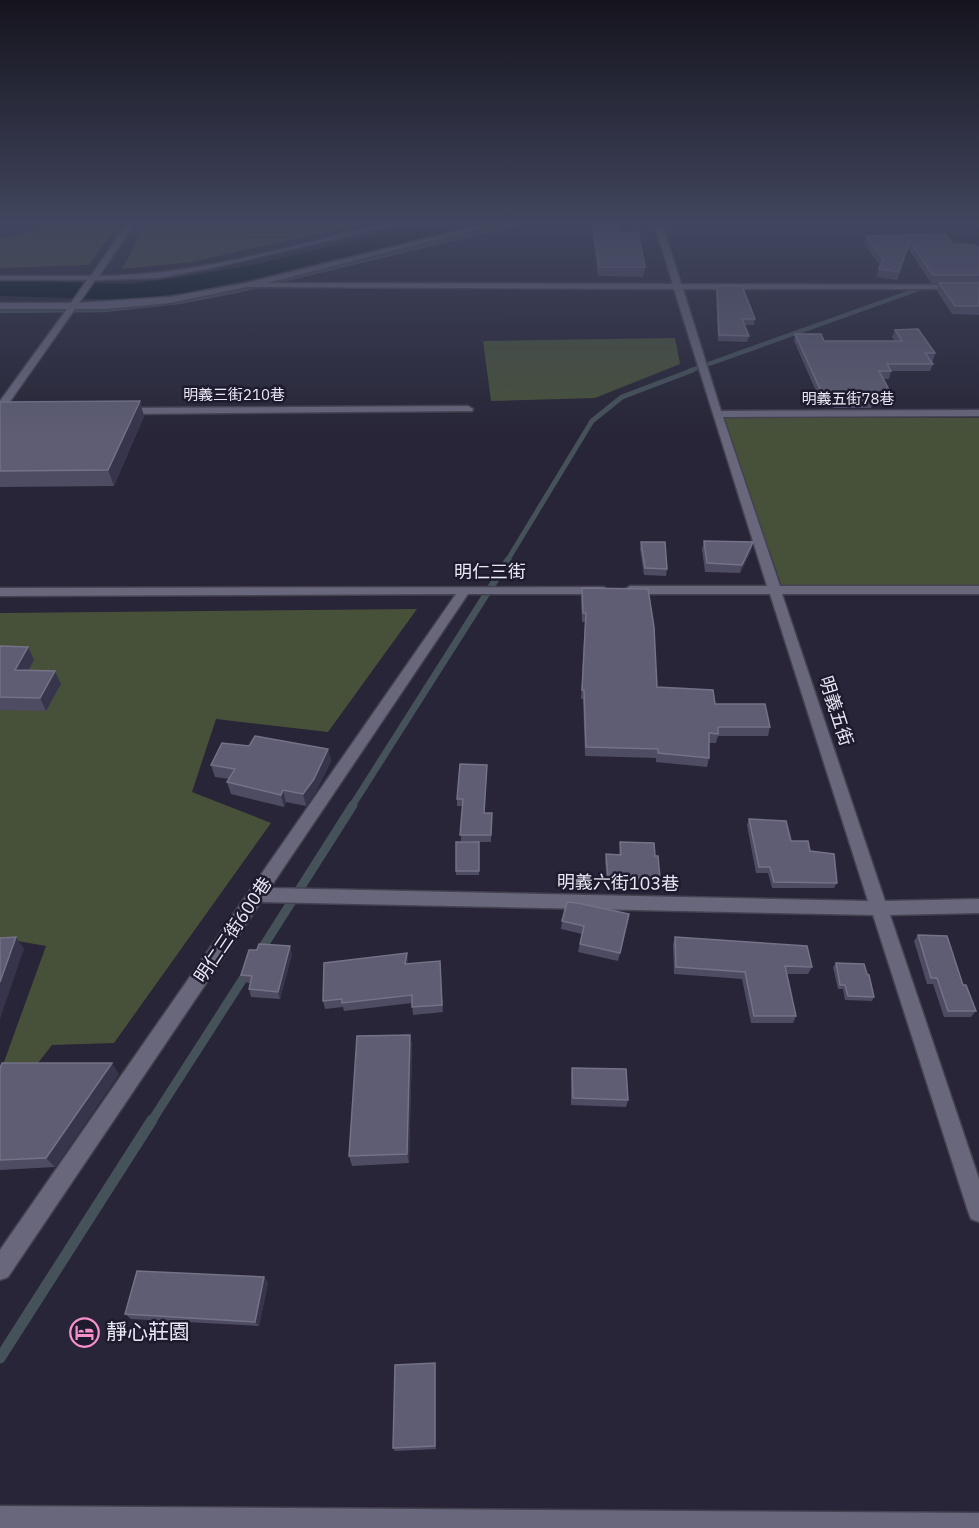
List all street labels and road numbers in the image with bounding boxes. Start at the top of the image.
street label: 明義三街210巷 [183,385,285,404]
street label: 明義五街78巷 [801,389,895,408]
street label: 明仁三街 [454,560,526,583]
street label: 明義五街 [814,673,859,749]
street label: 明義六街103巷 [557,870,679,895]
street label: 明仁三街600巷 [189,873,276,987]

